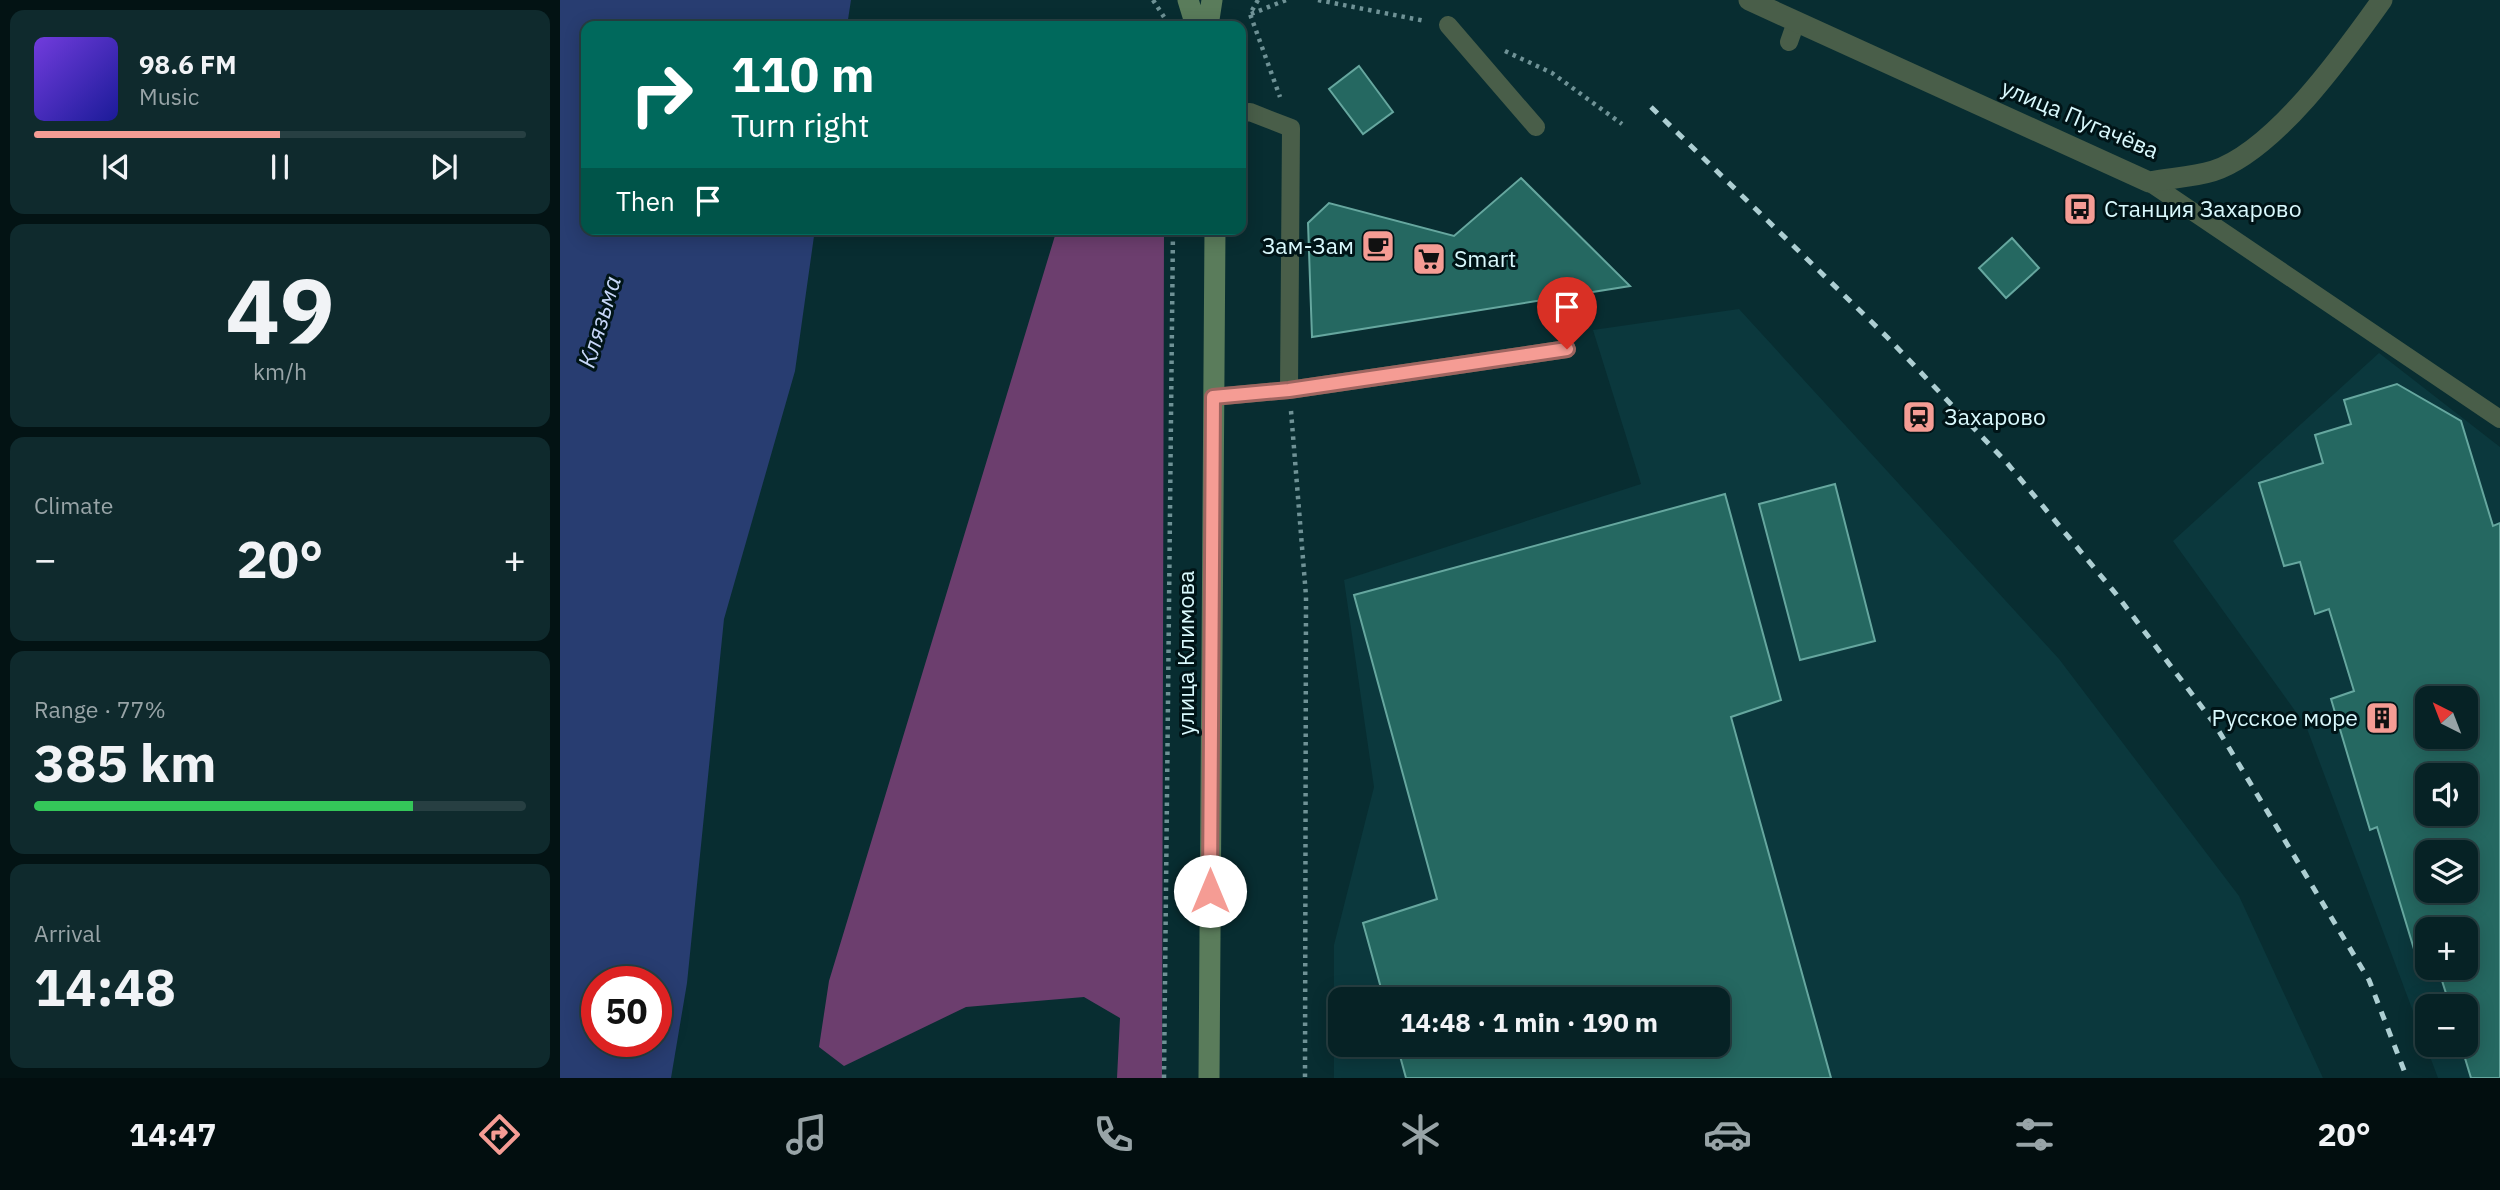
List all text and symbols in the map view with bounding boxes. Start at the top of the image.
text: 110 m [731,42,875,105]
text: 98.6 FM [139,47,237,81]
icon: right [616,49,707,140]
street label: улица Пугачёва [1997,71,2164,165]
text: Music [139,81,199,111]
text: Turn right [731,104,869,146]
icon: previous [97,148,135,186]
icon: pause [261,148,299,186]
icon: next [425,148,463,186]
icon: arrive [689,182,727,220]
text: Then [616,184,675,218]
bus stop icon: Станция Захарово [2061,190,2099,228]
place label: Станция Захарово [2104,193,2302,223]
cafe icon: Зам-Зам [1359,227,1397,265]
place label: Зам-Зам [1262,230,1354,260]
supermarket icon: Smart [1410,240,1448,278]
place label: Smart [1454,243,1516,273]
text: 49 [225,251,335,369]
water label: Клязьма [570,272,628,372]
pin [1537,277,1597,349]
icon: arrive [1548,288,1586,326]
text: km/h [253,356,307,386]
station icon: Захарово [1900,398,1938,436]
place label: Захарово [1944,401,2046,431]
text: Climate [34,490,113,520]
text: 20° [237,525,323,592]
text: − [34,534,57,583]
text: + [503,534,526,583]
street label: улица Климова [1170,571,1200,735]
north arrow [2415,686,2478,749]
map controls [2415,686,2478,1057]
text: Range · 77% [34,694,166,724]
building icon: Русское море [2363,699,2401,737]
place label: Русское море [2211,702,2358,732]
text: 385 km [34,729,216,796]
button: sound [2415,763,2478,826]
button: layers [2415,840,2478,903]
position arrow [1173,854,1247,928]
button: + [2415,917,2478,980]
text: Arrival [34,918,101,948]
text: 14:48 [34,953,176,1020]
speed limit sign: 50 [581,966,672,1057]
button: − [2415,994,2478,1057]
text: 14:48 · 1 min · 190 m [1400,1005,1658,1039]
icon: directions [475,1110,524,1159]
icon: music [782,1110,831,1159]
icon: phone [1089,1110,1138,1159]
icon: climate [1396,1110,1445,1159]
icon: car [1703,1110,1752,1159]
icon: filters [2010,1110,2059,1159]
text: 14:47 [129,1113,216,1155]
text: 20° [2317,1113,2371,1155]

